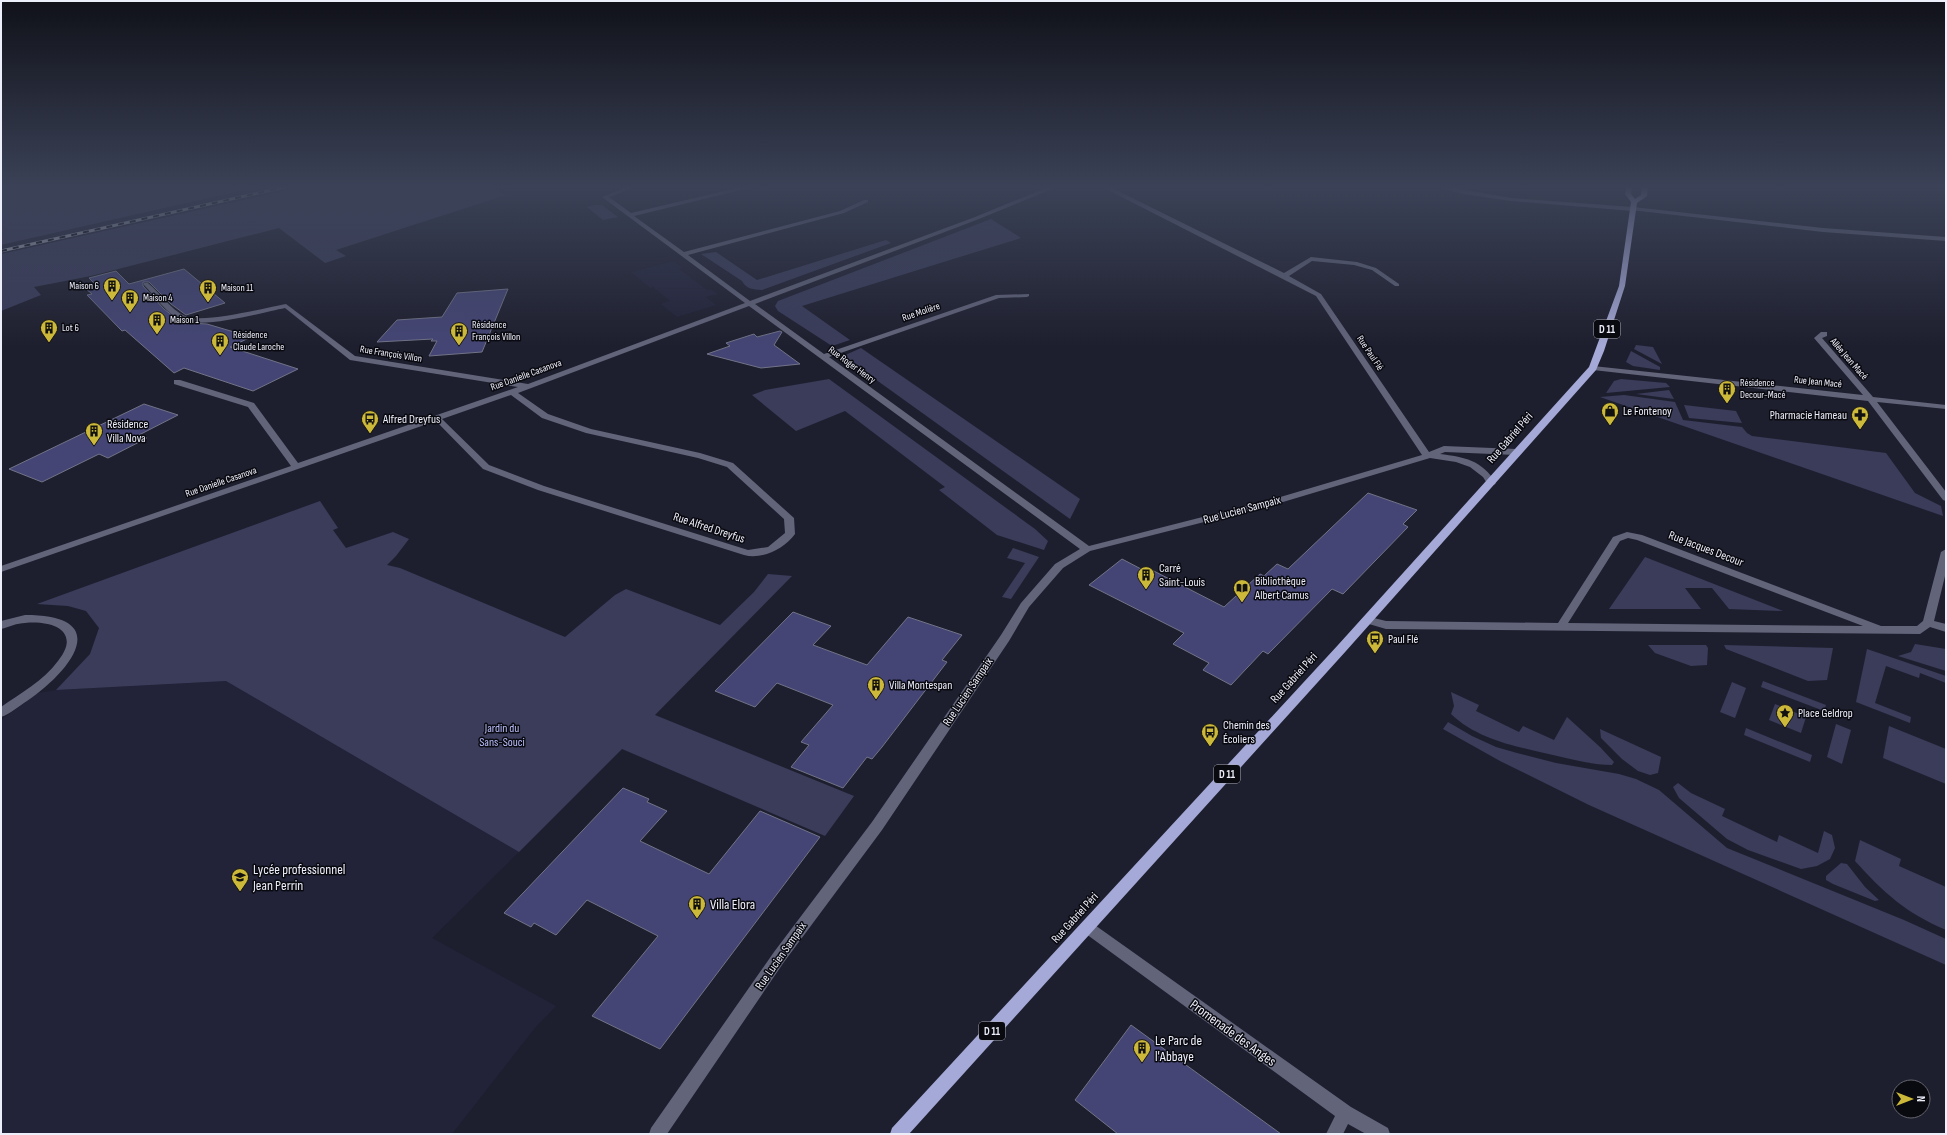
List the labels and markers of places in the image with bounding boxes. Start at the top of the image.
building icon: Maison 6 [102,276,122,301]
building icon: Maison 11 [198,278,218,303]
place label: Maison 6 [69,280,99,292]
place label: Maison 11 [221,282,254,294]
building icon: Maison 4 [120,288,140,313]
place label: Maison 4 [143,292,172,304]
building icon: Maison 1 [147,310,167,335]
place label: Maison 1 [170,314,199,326]
building icon: Lot 6 [39,318,59,343]
place label: Résidence François Villon [472,319,520,343]
building icon: Résidence François Villon [449,321,469,346]
place label: Lot 6 [62,322,79,334]
place label: Résidence Claude Laroche [233,329,284,353]
building icon: Résidence Claude Laroche [210,331,230,356]
place label: Résidence Decour-Macé [1740,377,1786,401]
building icon: Résidence Decour-Macé [1717,379,1737,404]
shop icon: Le Fontenoy [1600,401,1620,426]
place label: Le Fontenoy [1623,404,1672,419]
pharmacy icon: Pharmacie Hameau [1850,405,1870,430]
place label: Pharmacie Hameau [1770,408,1847,423]
bus stop icon: Alfred Dreyfus [360,409,380,434]
place label: Alfred Dreyfus [382,412,440,427]
place label: Résidence Villa Nova [107,417,148,446]
building icon: Résidence Villa Nova [84,421,104,446]
place label: Carré Saint-Louis [1159,561,1205,590]
building icon: Carré Saint-Louis [1136,565,1156,590]
place label: Bibliothèque Albert Camus [1254,574,1309,603]
library icon: Bibliothèque Albert Camus [1232,578,1252,603]
bus stop icon: Paul Flé [1365,629,1385,654]
place label: Paul Flé [1388,632,1418,647]
building icon: Villa Montespan [866,675,886,700]
place label: Villa Montespan [889,678,952,693]
place icon: Place Geldrop [1775,703,1795,728]
place label: Place Geldrop [1798,706,1853,721]
place label: Chemin des Écoliers [1223,718,1270,747]
bus stop icon: Chemin des Écoliers [1200,722,1220,747]
place label: Lycée professionnel Jean Perrin [252,861,345,894]
school or university icon: Lycée professionnel Jean Perrin [230,867,250,892]
building icon: Villa Elora [687,894,707,919]
place label: Villa Elora [710,896,755,913]
place label: Le Parc de l'Abbaye [1155,1032,1202,1065]
building icon: Le Parc de l'Abbaye [1132,1038,1152,1063]

